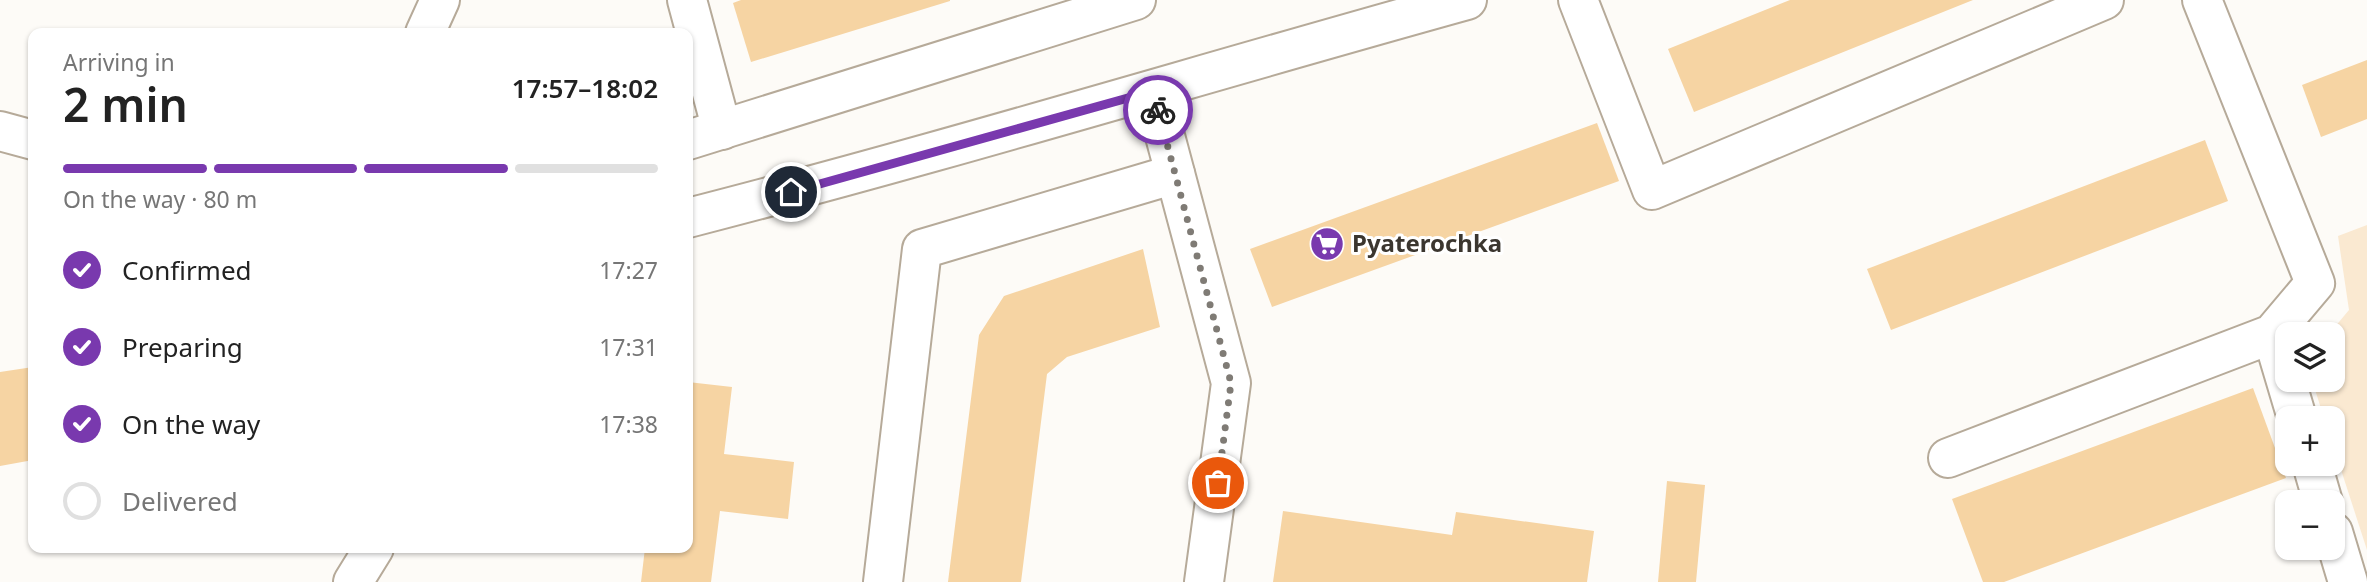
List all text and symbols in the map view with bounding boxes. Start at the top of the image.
text: Arriving in [63,46,175,78]
text: 17:57–18:02 [512,70,658,106]
text: 2 min [63,73,188,135]
courier [1123,75,1193,145]
icon: bike [1139,91,1177,129]
pin [761,162,821,222]
icon: home [772,173,810,211]
text: On the way · 80 m [63,183,257,215]
supermarket icon: Pyaterochka [1308,225,1346,263]
place label: Pyaterochka [1352,226,1502,259]
icon: check [63,251,101,289]
text: Confirmed [122,252,252,288]
text: 17:27 [599,254,658,286]
map controls [2275,322,2345,560]
button: layers [2275,322,2345,392]
icon: check [63,328,101,366]
text: Preparing [122,329,243,365]
text: 17:31 [599,331,658,363]
icon: check [63,405,101,443]
text: On the way [122,406,260,442]
button: + [2275,406,2345,476]
text: 17:38 [599,408,658,440]
pin [1188,453,1248,513]
icon: bag [1199,464,1237,502]
text: Delivered [122,483,238,519]
button: − [2275,490,2345,560]

